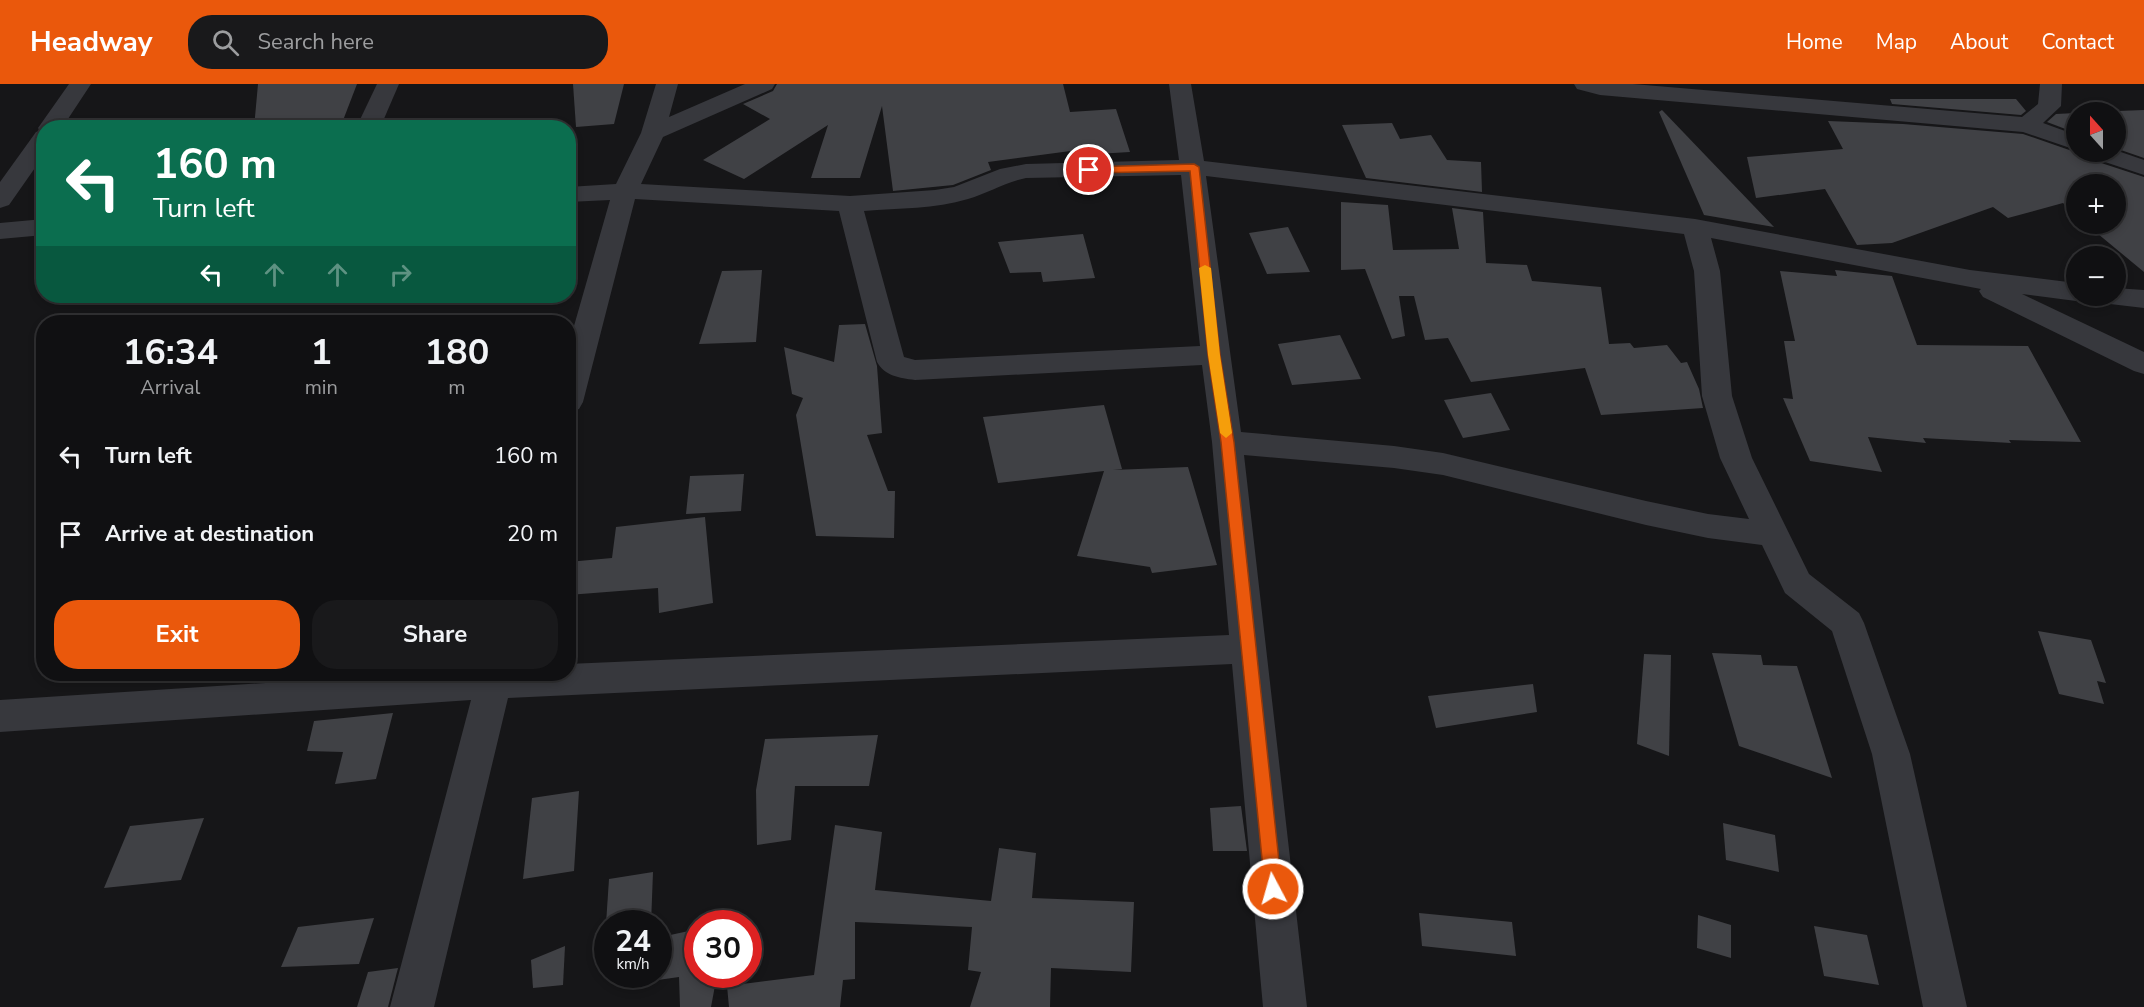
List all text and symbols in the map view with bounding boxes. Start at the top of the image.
search box [188,15,608,69]
text: Headway [30,23,152,61]
icon: search [209,26,242,59]
text: Search here [257,27,374,57]
text: Home [1786,28,1843,56]
text: Map [1876,28,1917,56]
text: About [1950,28,2008,56]
text: Contact [2041,28,2114,56]
north arrow [2066,102,2126,162]
map controls [2066,102,2126,306]
text: 160 m [153,136,277,193]
icon: left [54,144,132,222]
pin [1063,144,1114,195]
icon: arrive [1072,153,1105,186]
button: + [2066,174,2126,234]
text: Turn left [153,190,254,227]
button: − [2066,246,2126,306]
icon: left [195,258,228,291]
icon: ahead [258,258,291,291]
icon: ahead [321,258,354,291]
icon: right [384,258,417,291]
text: 16:34 [123,328,218,377]
text: 1 [310,328,332,377]
text: 180 [424,328,489,377]
text: Arrival [140,374,200,401]
text: min [305,374,338,401]
text: m [448,374,465,401]
icon: left [54,440,87,473]
text: Turn left [105,441,192,471]
text: 160 m [494,441,558,471]
icon: arrive [54,518,87,551]
text: Arrive at destination [105,519,314,549]
text: 20 m [507,519,558,549]
button: Exit [54,600,300,669]
button: Share [312,600,558,669]
position arrow [1241,857,1305,921]
speed limit sign: 30 [684,910,762,988]
text: 24 [615,921,651,962]
text: km/h [616,954,650,974]

